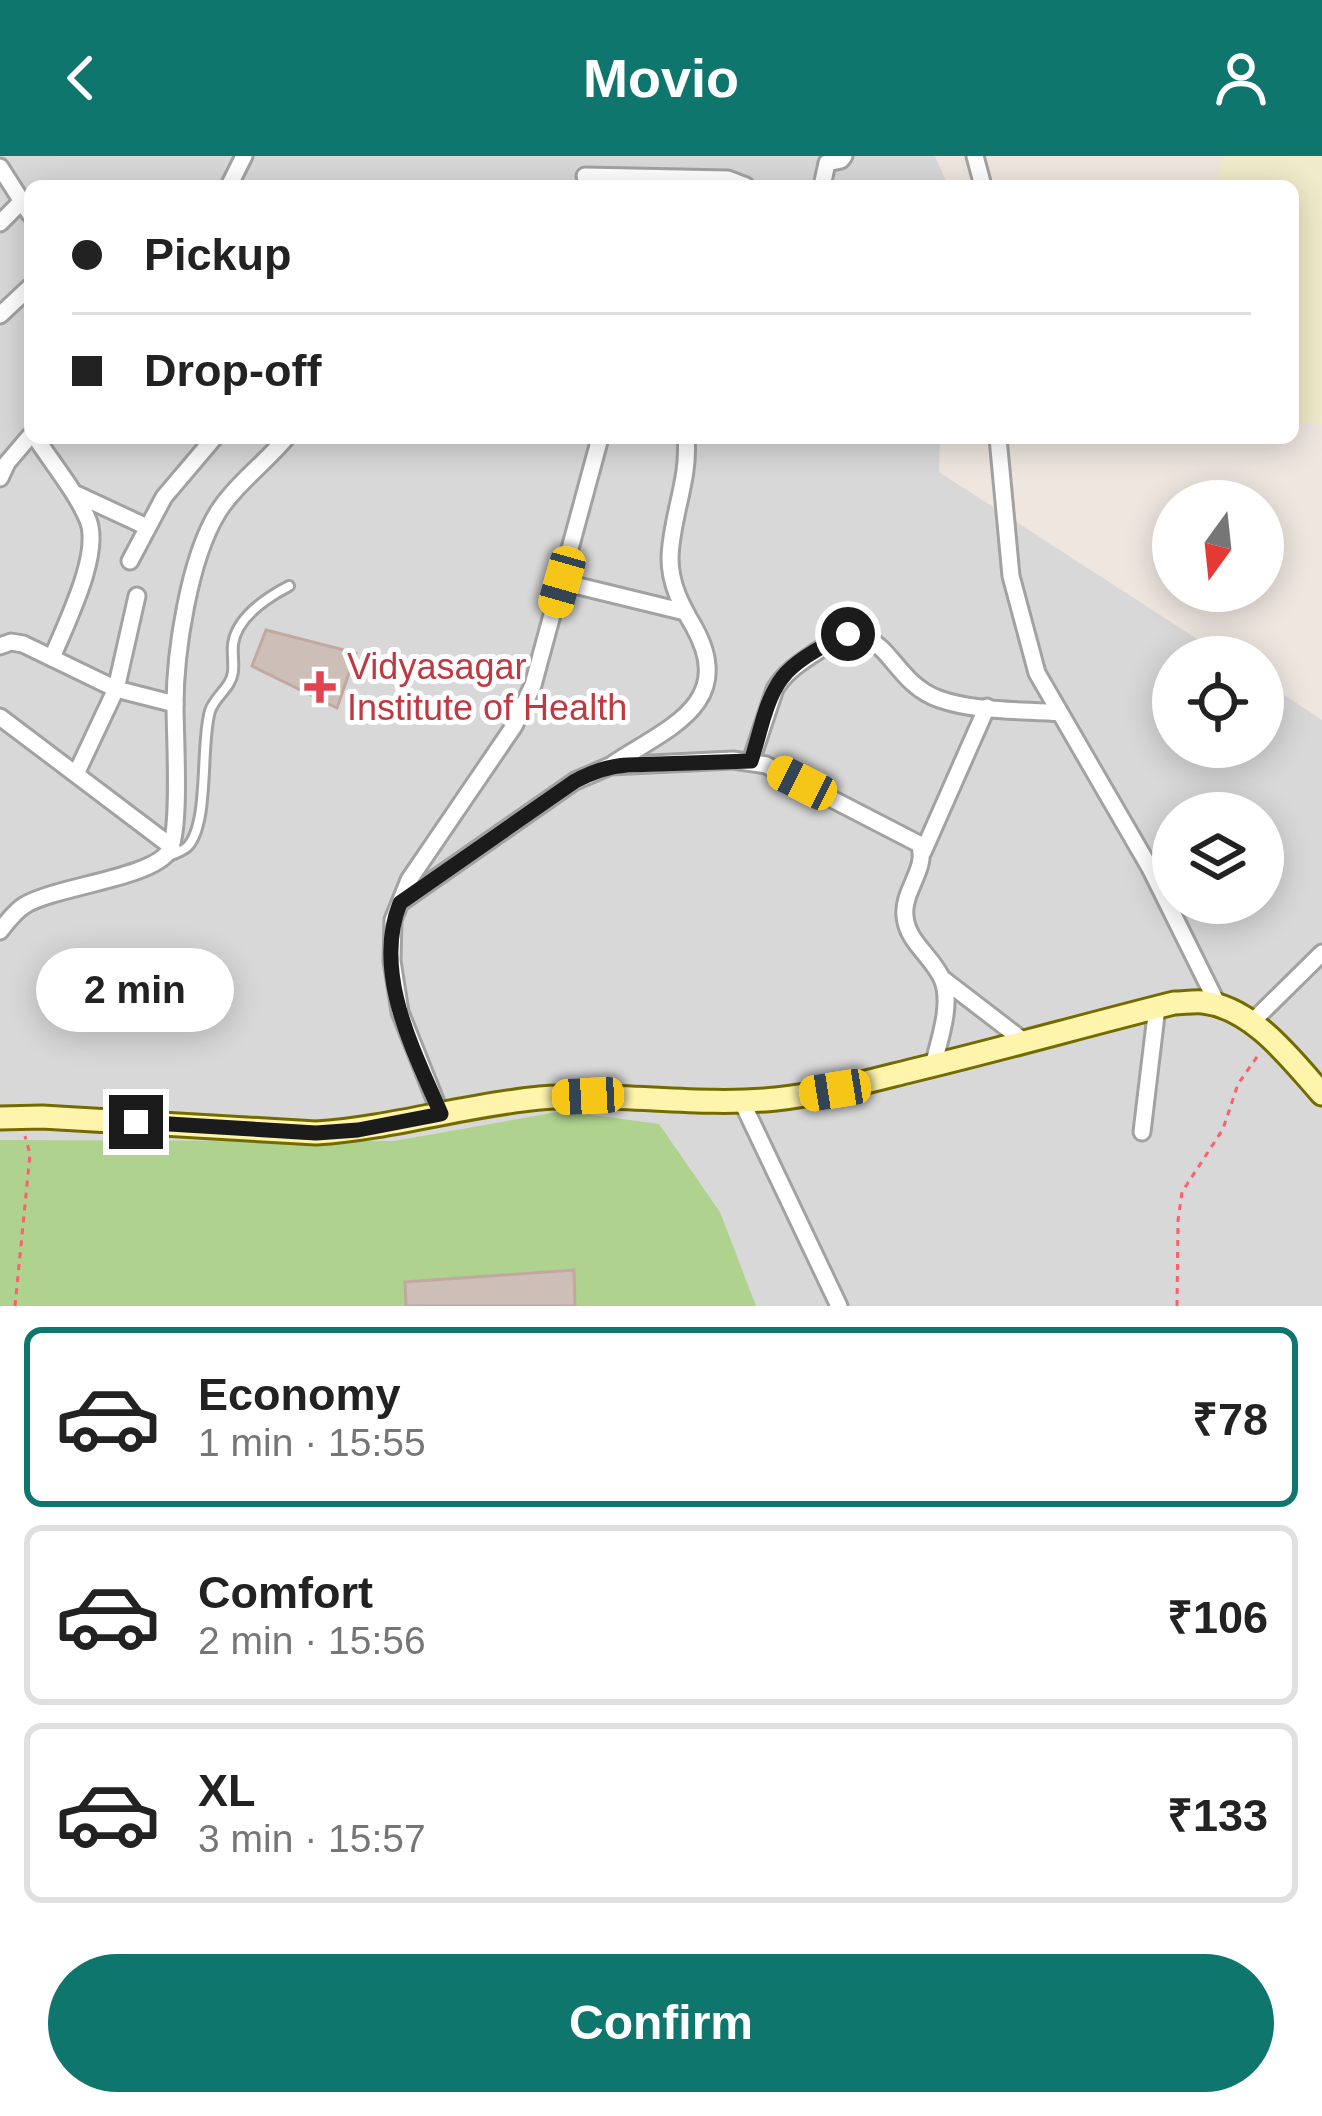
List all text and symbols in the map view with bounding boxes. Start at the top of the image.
icon: back [48,45,114,111]
icon: person [1208,45,1274,111]
text: Movio [583,48,739,108]
text: Pickup [144,229,292,280]
text: Drop-off [144,345,321,396]
north arrow [1152,480,1284,612]
map controls [1152,480,1284,924]
car [535,542,589,622]
route start [821,607,875,661]
button: locate [1152,636,1284,768]
place label: Vidyasagar Institute of Health [347,646,627,728]
marker: Vidyasagar Institute of Health [304,671,336,703]
car [762,751,842,815]
button: layers [1152,792,1284,924]
callout: 2 min [37,948,235,1032]
text: 2 min [84,968,186,1011]
car [797,1067,873,1113]
car [551,1076,625,1116]
route end [109,1095,163,1149]
icon: car [54,1363,162,1471]
text: Economy [198,1369,401,1420]
text: ₹78 [1192,1394,1268,1445]
text: 1 min · 15:55 [198,1421,426,1464]
icon: car [54,1561,162,1669]
text: Comfort [198,1567,373,1618]
text: ₹106 [1167,1592,1268,1643]
text: 2 min · 15:56 [198,1619,426,1662]
icon: car [54,1759,162,1867]
text: XL [198,1765,256,1816]
text: ₹133 [1167,1790,1268,1841]
text: 3 min · 15:57 [198,1817,426,1860]
button: Confirm [48,1954,1274,2092]

